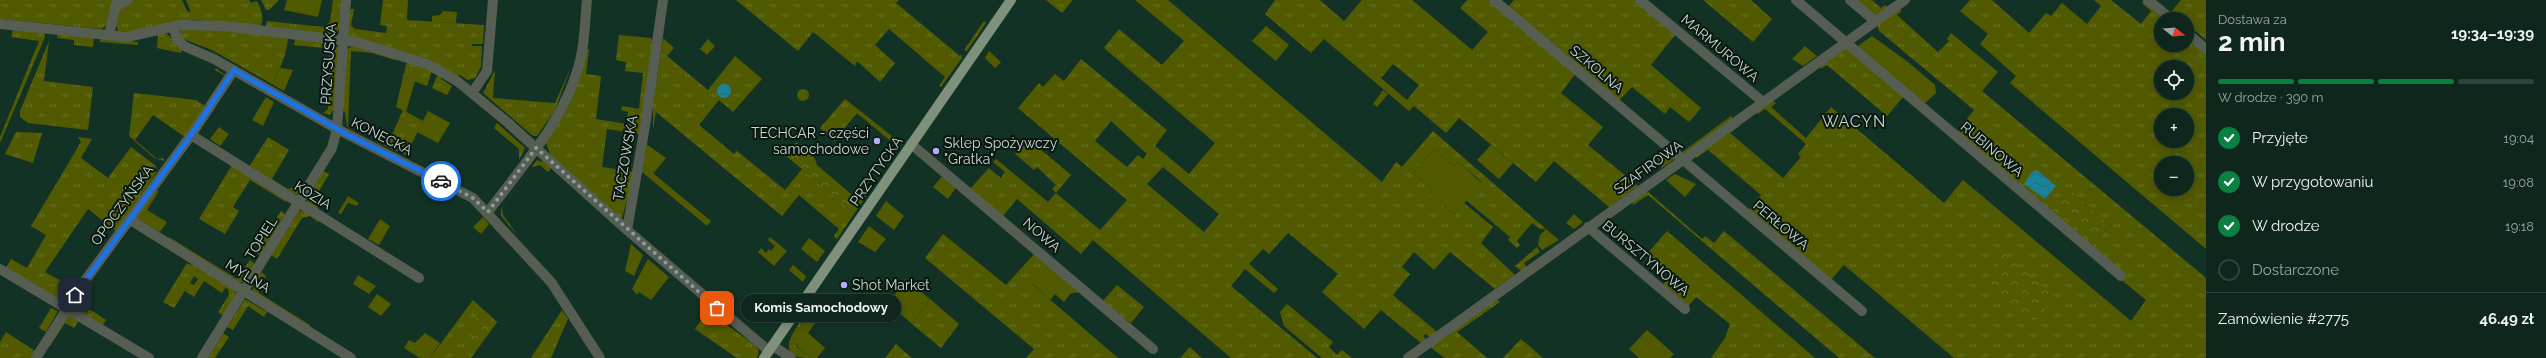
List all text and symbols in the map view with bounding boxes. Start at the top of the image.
street label: MARMUROWA [1678,11,1762,85]
north arrow [2154,12,2194,52]
map controls [2154,12,2194,196]
text: Dostawa za [2218,12,2287,27]
street label: PRZYSUSKA [317,22,339,105]
text: 19:34–19:39 [2451,25,2534,43]
text: 2 min [2218,27,2285,57]
street label: SZKOLNA [1567,42,1627,96]
button: locate [2154,60,2194,100]
text: W drodze · 390 m [2218,90,2323,105]
button: + [2154,108,2194,148]
district label: WACYN [1822,112,1886,131]
street label: KONECKA [349,114,416,158]
street label: TACZOWSKA [610,114,640,202]
street label: RUBINOWA [1957,118,2027,180]
place label: TECHCAR - części samochodowe [751,125,869,157]
icon: check [2218,127,2240,149]
text: Przyjęte [2252,129,2308,147]
text: 19:04 [2503,131,2534,146]
street label: PRZYTYCKA [846,133,906,209]
place label: Sklep Spożywczy "Gratka" [944,135,1058,167]
marker: TECHCAR - części samochodowe [872,136,882,146]
street label: SZAFIROWA [1611,136,1686,197]
marker: Sklep Spożywczy "Gratka" [931,146,941,156]
button: − [2154,156,2194,196]
street label: OPOCZYŃSKA [87,161,157,248]
courier [421,161,461,201]
icon: car [430,170,452,192]
icon: check [2218,171,2240,193]
text: W przygotowaniu [2252,173,2373,191]
text: 19:08 [2503,175,2534,190]
street label: KOZIA [292,177,335,213]
street label: PERŁOWA [1750,197,1812,253]
street label: TOPIEL [242,214,280,262]
street label: NOWA [1020,214,1064,256]
icon: check [2218,215,2240,237]
street label: BURSZTYNOWA [1599,217,1693,299]
text: W drodze [2252,217,2320,235]
text: 19:18 [2505,219,2534,234]
street label: MYLNA [223,256,274,296]
text: Dostarczone [2252,261,2339,279]
place label: Shot Market [852,277,930,293]
pin [58,278,92,312]
marker: Shot Market [839,280,849,290]
icon: home [64,284,86,306]
pin [700,291,734,325]
callout: Komis Samochodowy [741,294,901,322]
icon: bag [706,297,728,319]
text: Komis Samochodowy [754,300,888,315]
text: Zamówienie #2775 [2218,310,2349,328]
text: 46.49 zł [2479,310,2534,328]

